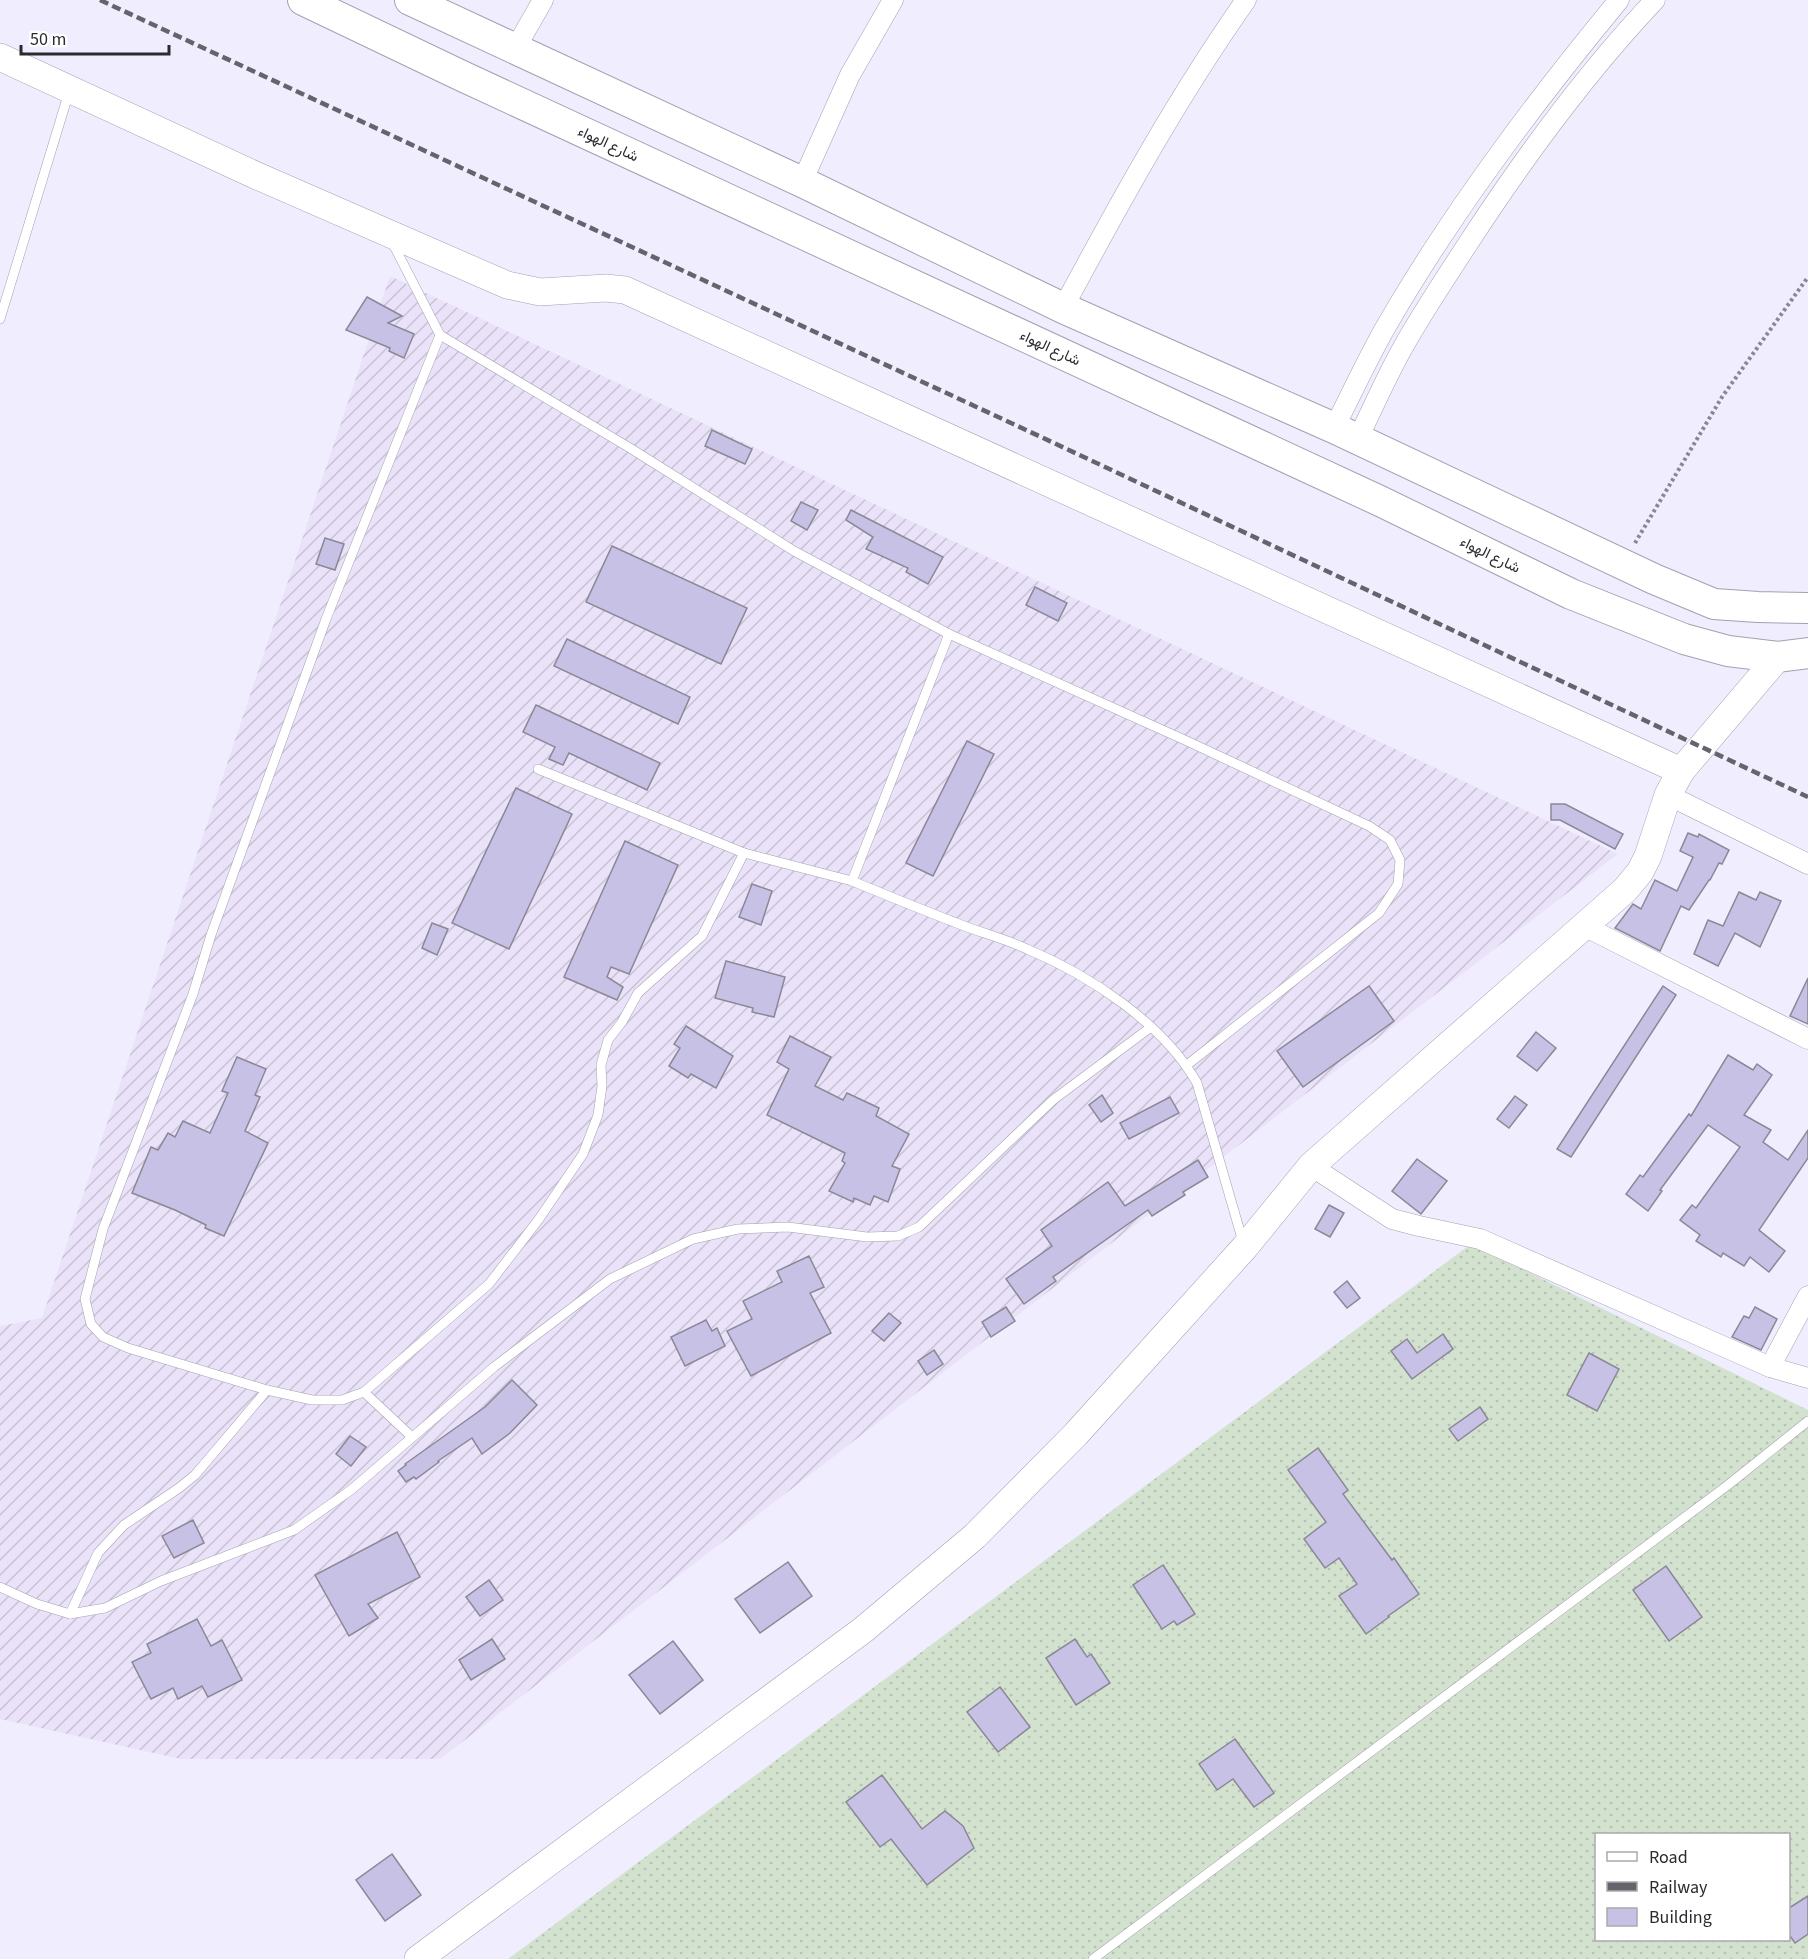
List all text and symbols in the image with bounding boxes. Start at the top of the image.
scale bar [21,18,170,56]
text: 50 m [30,27,66,52]
street label: شارع الهواء [574,121,642,167]
street label: شارع الهواء [1016,325,1084,371]
street label: شارع الهواء [1456,531,1524,579]
legend [1595,1833,1790,1941]
text: Road [1649,1845,1688,1870]
text: Railway [1649,1875,1708,1900]
text: Building [1649,1905,1712,1930]

